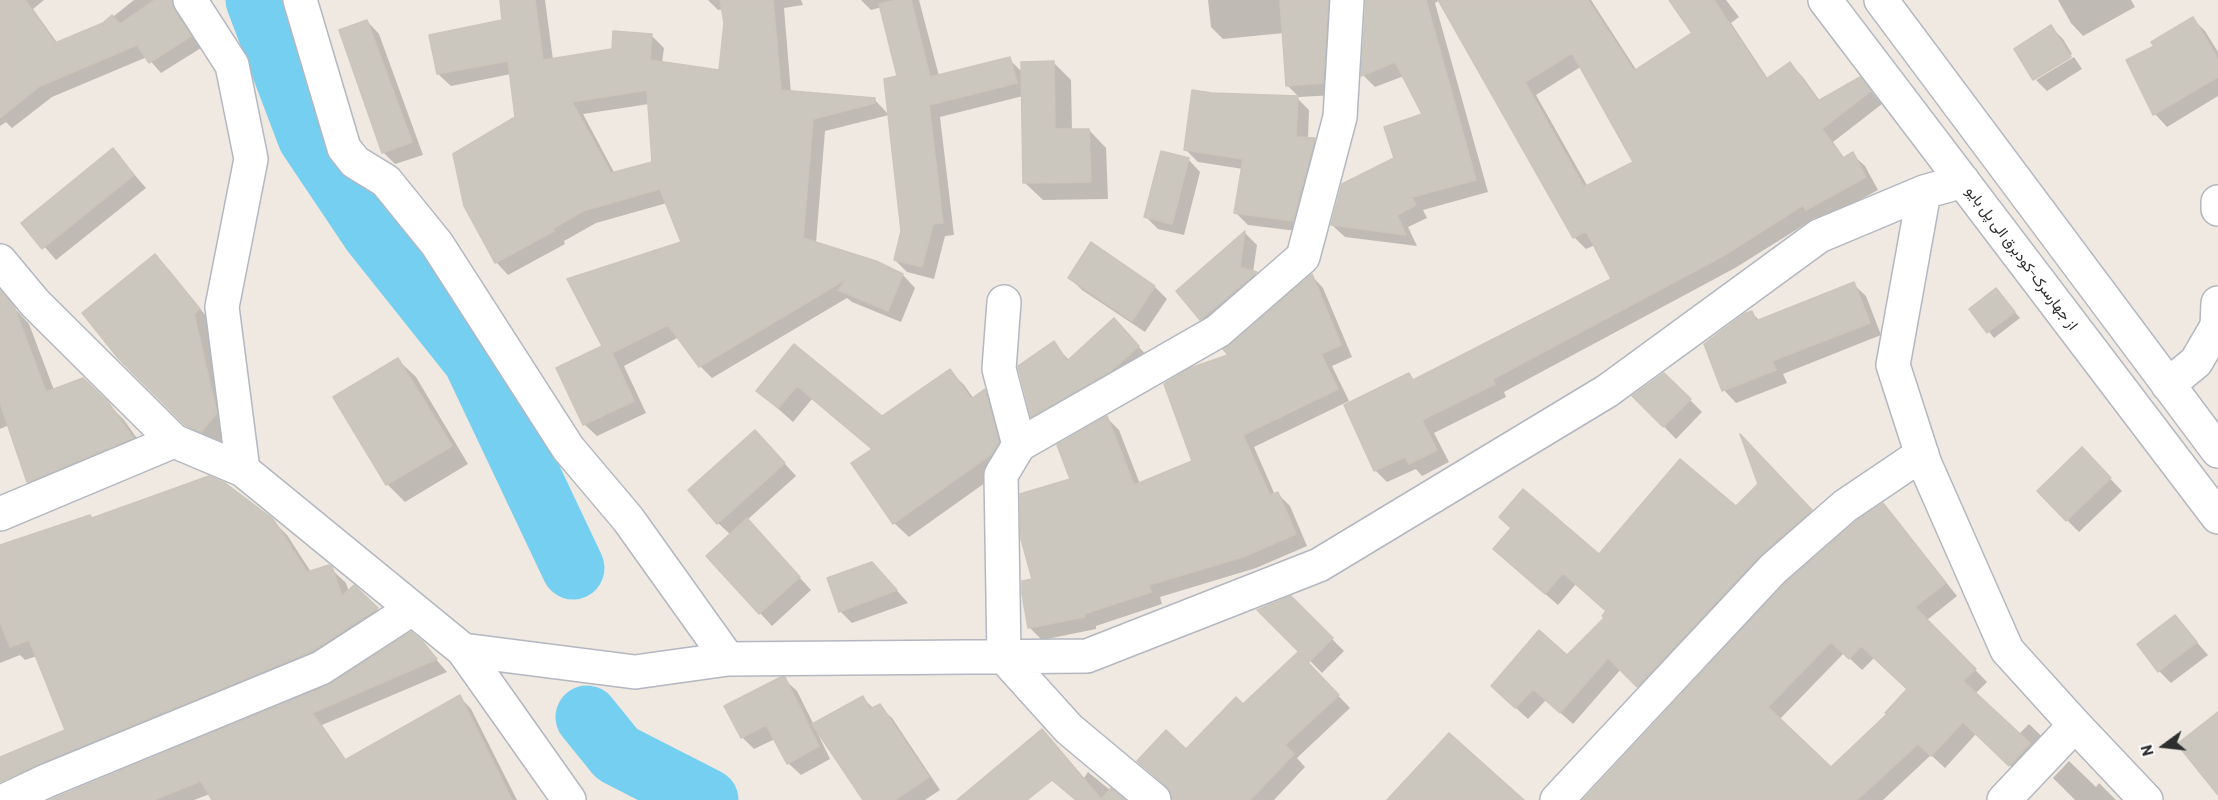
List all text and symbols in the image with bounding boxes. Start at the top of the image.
street label: از جهارسرک-کودبرق الی پل بایو [1962,183,2082,333]
north arrow [2134,716,2194,776]
text: N [2136,743,2157,758]

